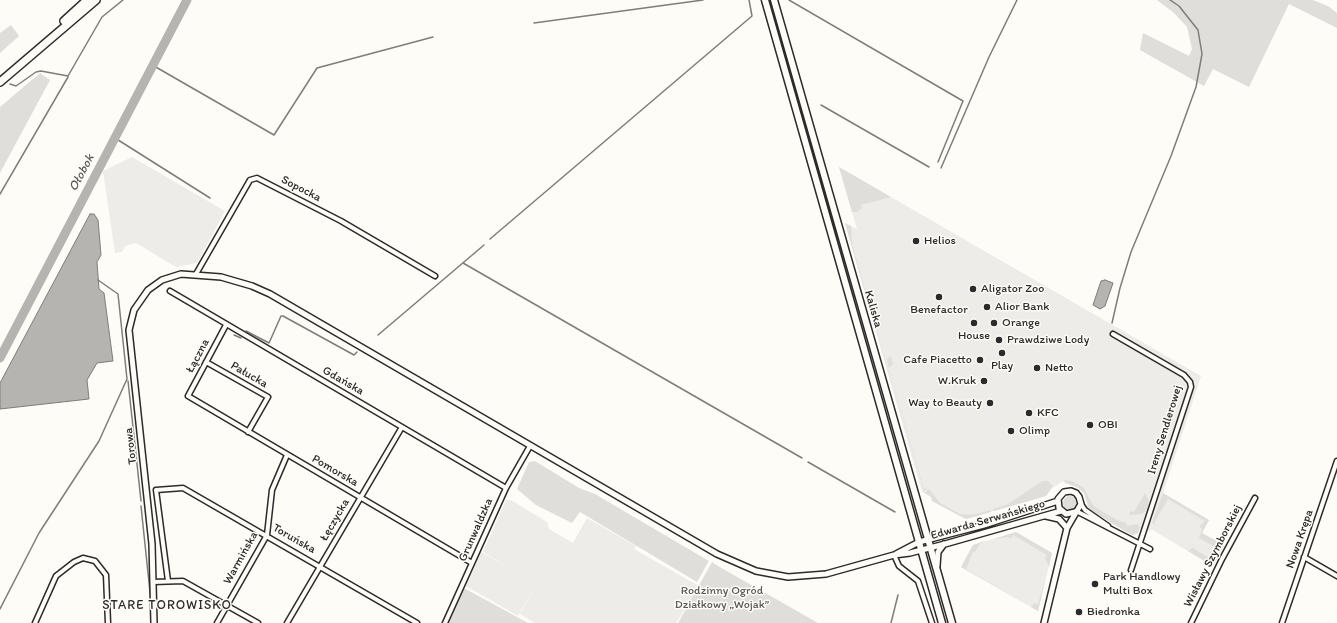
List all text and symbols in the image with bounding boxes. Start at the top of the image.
water label: Ołobok [66,152,98,194]
street label: Sopocka [278,173,324,205]
place label: Helios [924,234,956,248]
marker: Helios [911,236,921,246]
place label: Aligator Zoo [981,282,1044,296]
marker: Aligator Zoo [968,284,978,294]
street label: Kaliska [861,289,885,329]
marker: Benefactor [934,292,944,302]
place label: Alior Bank [995,300,1049,314]
marker: Alior Bank [982,302,992,312]
place label: Benefactor [910,303,968,317]
place label: Orange [1002,316,1040,330]
marker: House [969,318,979,328]
marker: Orange [989,318,999,328]
place label: House [958,329,990,343]
place label: Prawdziwe Lody [1007,333,1089,347]
marker: Prawdziwe Lody [994,335,1004,345]
street label: Łączna [183,336,213,376]
marker: Play [997,348,1007,358]
place label: Cafe Piacetto [903,353,972,367]
marker: Cafe Piacetto [975,355,985,365]
street label: Pałucka [228,359,270,391]
place label: Play [991,359,1013,373]
place label: Netto [1045,361,1073,375]
street label: Gdańska [320,363,366,399]
marker: Netto [1032,363,1042,373]
place label: W.Kruk [938,374,976,388]
marker: W.Kruk [979,376,989,386]
street label: Ireny Sendlerowej [1145,384,1185,476]
place label: Way to Beauty [908,396,982,410]
marker: Way to Beauty [985,398,995,408]
place label: KFC [1037,406,1059,420]
marker: KFC [1024,408,1034,418]
place label: OBI [1098,418,1118,432]
marker: OBI [1085,420,1095,430]
place label: Olimp [1019,424,1050,438]
marker: Olimp [1006,426,1016,436]
street label: Torowa [122,427,140,465]
street label: Pomorska [309,452,361,490]
street label: Łęczycka [317,496,353,544]
street label: Grunwaldzka [456,496,496,564]
street label: Edwarda Serwańskiego [929,497,1047,543]
street label: Wisławy Szymborskiej [1181,502,1245,610]
street label: Nowa Krępa [1283,508,1317,570]
street label: Toruńska [270,521,318,557]
street label: Warmińska [221,529,261,587]
place label: Park Handlowy Multi Box [1103,570,1180,598]
marker: Park Handlowy Multi Box [1090,579,1100,589]
park label: Rodzinny Ogród Działkowy „Wojak” [675,584,769,612]
district label: STARE TOROWISKO [101,598,233,614]
place label: Biedronka [1087,605,1140,619]
marker: Biedronka [1074,607,1084,617]

